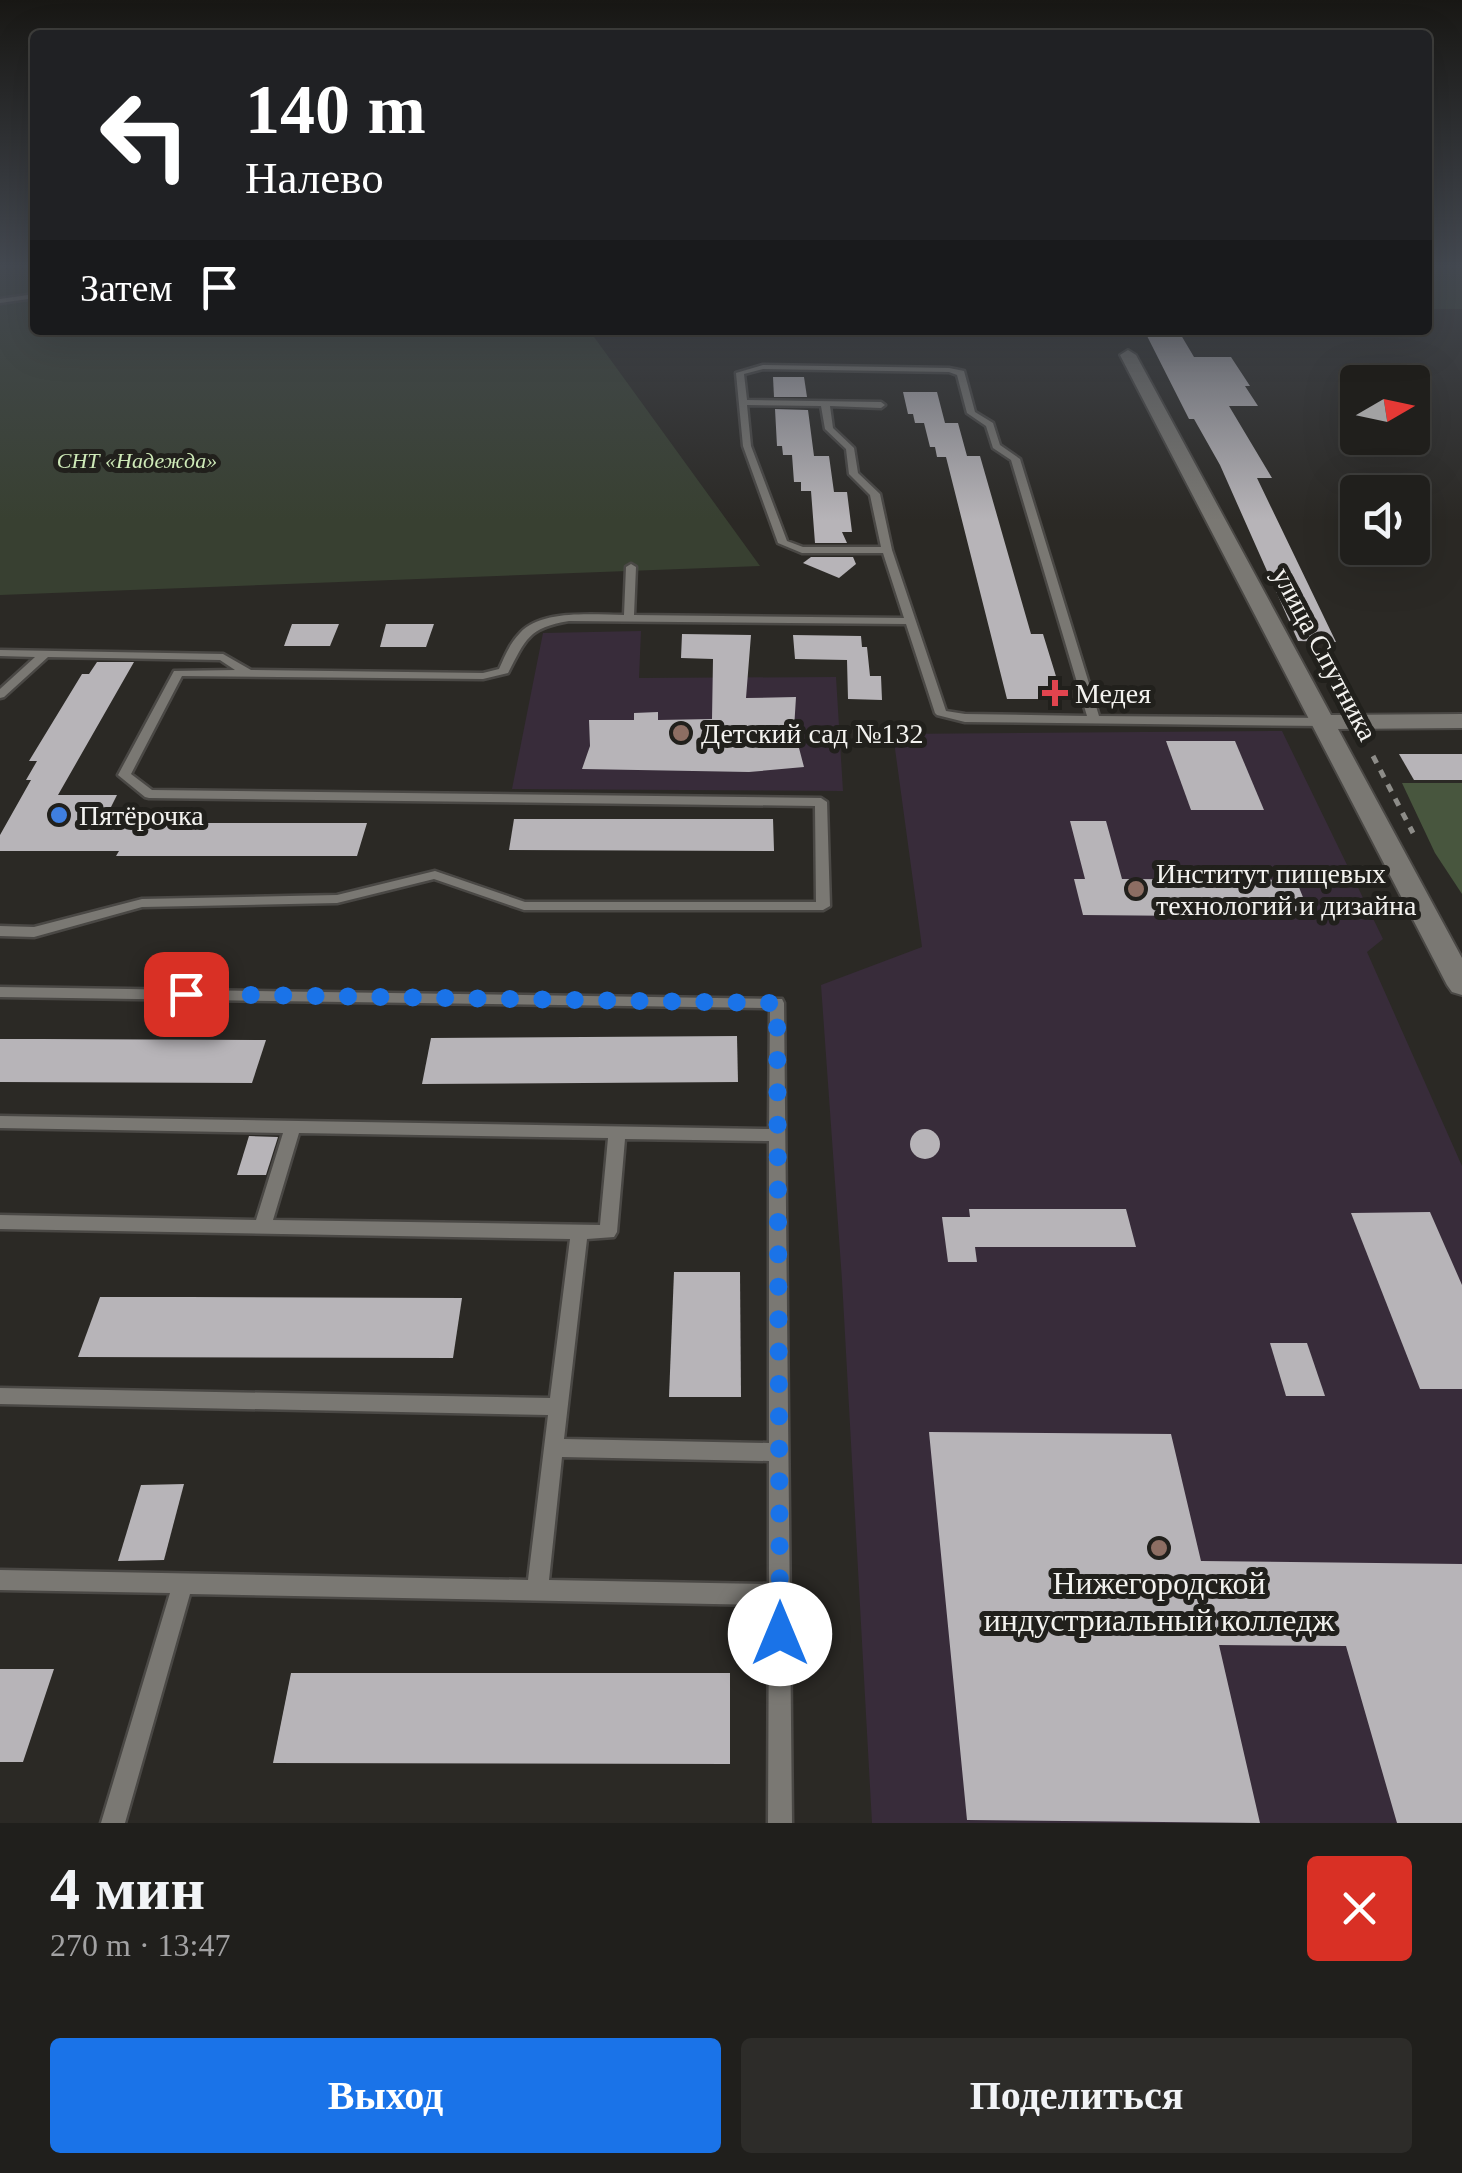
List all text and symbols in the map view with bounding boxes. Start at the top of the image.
icon: left [80,70,210,200]
text: 140 m [245,71,426,148]
text: Налево [245,153,384,203]
icon: arrive [192,260,247,315]
text: Затем [80,267,172,309]
north arrow [1340,365,1430,455]
map controls [1340,365,1430,565]
park label: СНТ «Надежда» [57,448,217,473]
button: sound [1340,475,1430,565]
street label: улица Спутника [1266,562,1384,746]
place label: Медея [1075,678,1151,709]
marker: Медея [1044,682,1066,704]
place label: Детский сад №132 [701,718,924,749]
marker: Детский сад №132 [670,722,692,744]
place label: Пятёрочка [79,800,204,831]
marker: Пятёрочка [48,804,70,826]
place label: Институт пищевых технологий и дизайна [1156,858,1417,921]
marker: Институт пищевых технологий и дизайна [1125,878,1147,900]
pin [144,952,229,1037]
icon: arrive [159,967,214,1022]
marker: Нижегородской индустриальный колледж [1148,1537,1170,1559]
place label: Нижегородской индустриальный колледж [984,1565,1335,1638]
position arrow [728,1582,832,1686]
text: 4 мин [50,1856,205,1922]
button: close [1307,1856,1412,1961]
text: 270 m · 13:47 [50,1927,230,1963]
button: Выход [50,2038,721,2153]
button: Поделиться [741,2038,1412,2153]

